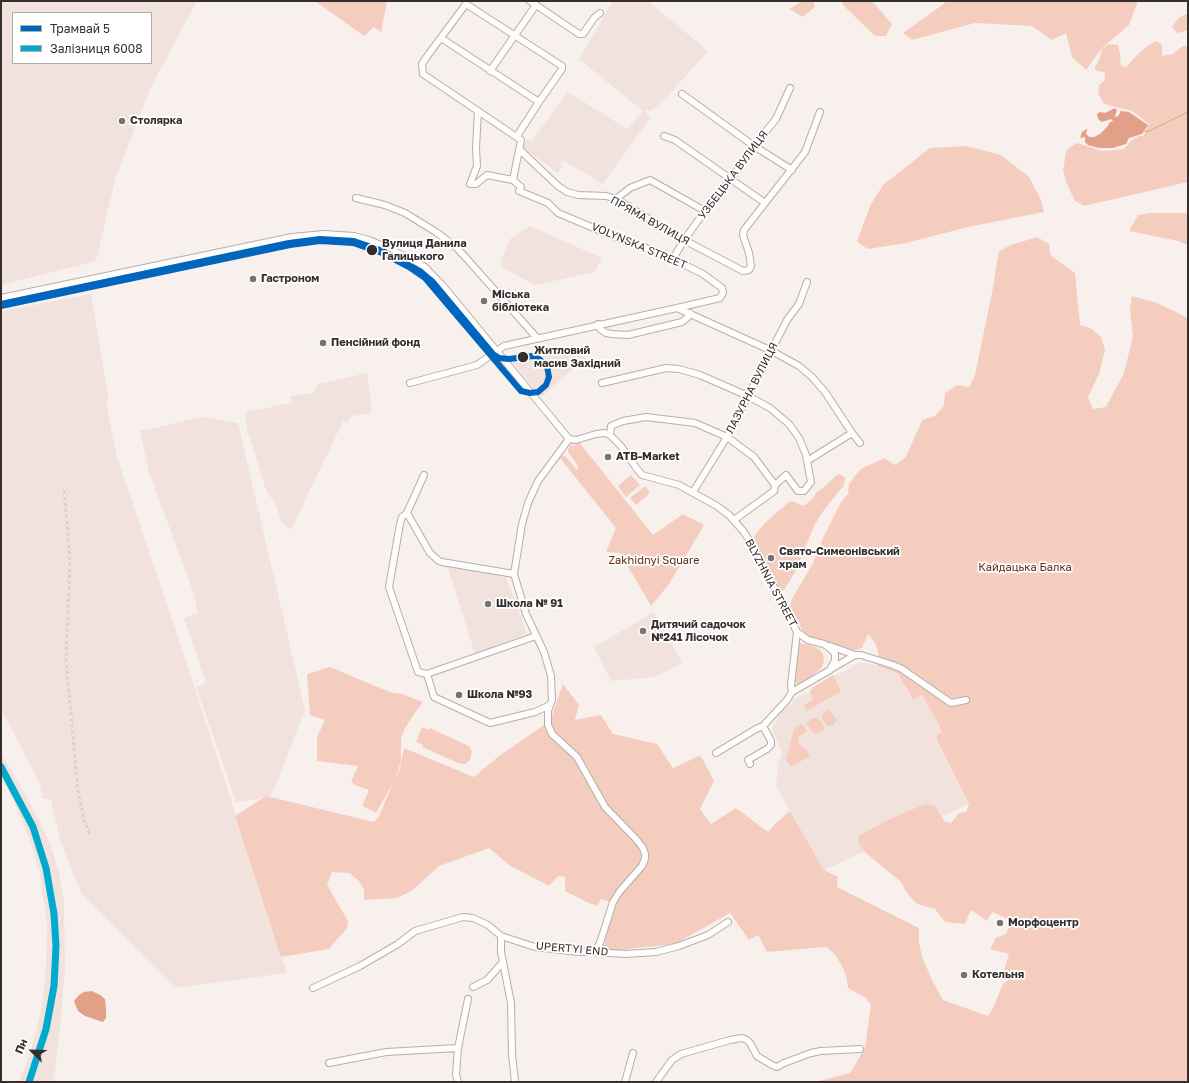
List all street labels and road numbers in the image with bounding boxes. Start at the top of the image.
street label: УЗБЕЦЬКА ВУЛИЦЯ [695,128,771,222]
street label: ПРЯМА ВУЛИЦЯ [608,194,692,248]
street label: VOLYNSKA STREET [589,220,689,272]
street label: ЛАЗУРНА ВУЛИЦЯ [723,340,781,436]
street label: BLYZHNIA STREET [742,537,800,629]
street label: UPERTYI END [535,939,609,959]

